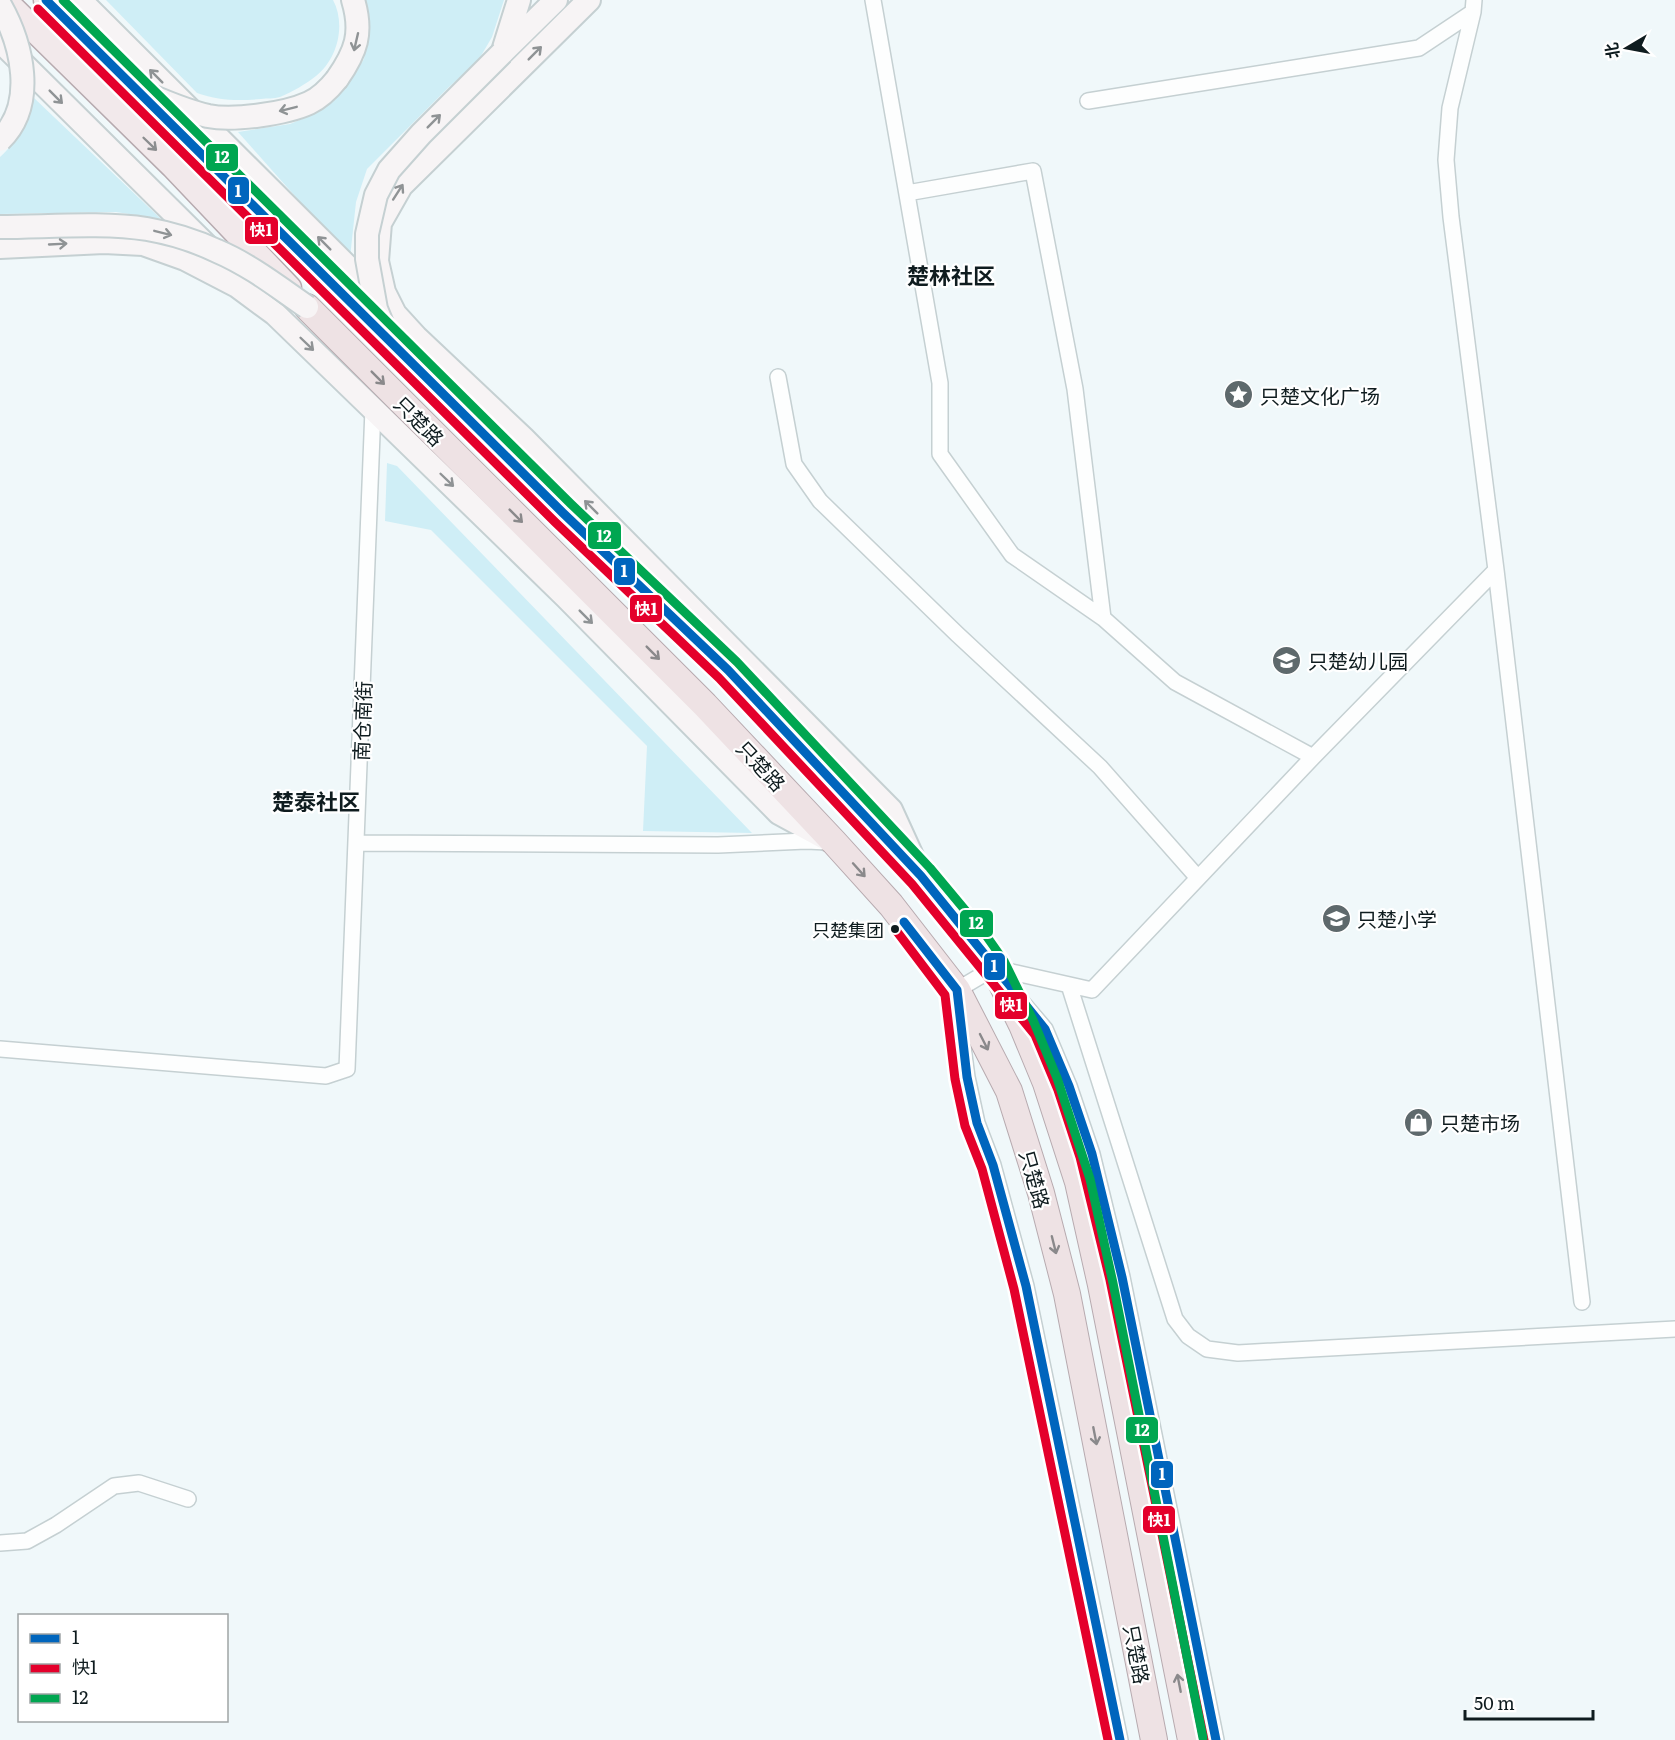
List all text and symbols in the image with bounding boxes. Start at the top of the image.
north arrow [1597,18,1657,78]
one-way arrow [349,32,361,51]
text: 北 [1598,41,1624,61]
one-way arrow [527,46,542,61]
one-way arrow [148,68,163,83]
one-way arrow [49,89,64,104]
one-way arrow [279,103,298,115]
one-way arrow [427,114,442,128]
one-way arrow [143,137,158,151]
line badge: 12 [205,143,239,172]
text: 12 [214,144,230,168]
line badge: 1 [227,176,250,205]
text: 1 [235,178,242,202]
one-way arrow [393,184,405,201]
line badge: 快1 [244,216,279,245]
text: 快1 [250,217,273,241]
one-way arrow [153,228,172,240]
one-way arrow [316,235,331,250]
one-way arrow [48,238,68,249]
district label: 楚林社区 [907,258,995,291]
one-way arrow [299,337,314,352]
one-way arrow [370,371,385,386]
place icon: 只楚文化广场 [1223,379,1255,411]
place label: 只楚文化广场 [1260,380,1380,410]
street label: 只楚路 [388,388,452,452]
one-way arrow [439,473,454,488]
one-way arrow [583,499,598,514]
one-way arrow [508,509,523,523]
line badge: 12 [587,521,622,550]
text: 12 [596,523,612,547]
line badge: 1 [613,557,636,586]
text: 1 [621,558,628,582]
line badge: 快1 [629,594,663,623]
text: 快1 [635,596,658,620]
one-way arrow [578,609,593,624]
school or university icon: 只楚幼儿园 [1271,644,1303,676]
place label: 只楚幼儿园 [1308,645,1408,675]
one-way arrow [645,646,660,660]
street label: 南仓南街 [345,681,377,761]
street label: 只楚路 [731,733,793,797]
district label: 楚泰社区 [272,784,360,817]
one-way arrow [852,862,866,877]
school or university icon: 只楚小学 [1320,902,1352,934]
place label: 只楚小学 [1357,903,1437,933]
line badge: 12 [959,909,994,938]
text: 12 [968,910,984,934]
place label: 只楚集团 [812,916,884,943]
marker: 只楚集团 [889,923,901,935]
line badge: 1 [983,952,1006,981]
text: 1 [991,953,998,977]
line badge: 快1 [994,991,1028,1020]
text: 快1 [1000,992,1023,1016]
one-way arrow [979,1032,990,1050]
shop icon: 只楚市场 [1403,1106,1435,1138]
place label: 只楚市场 [1440,1107,1520,1137]
street label: 只楚路 [1013,1146,1059,1212]
one-way arrow [1049,1235,1061,1254]
line badge: 12 [1125,1416,1159,1444]
text: 12 [1134,1417,1150,1441]
one-way arrow [1090,1426,1101,1445]
line badge: 1 [1150,1460,1174,1489]
text: 1 [1159,1461,1166,1485]
line badge: 快1 [1142,1505,1176,1534]
text: 快1 [1148,1507,1171,1531]
legend [18,1614,228,1722]
street label: 只楚路 [1118,1622,1158,1686]
text: 1 [72,1623,79,1650]
text: 快1 [72,1653,97,1680]
one-way arrow [1173,1673,1184,1693]
text: 12 [72,1683,88,1710]
scale bar [1465,1683,1592,1721]
text: 50 m [1474,1689,1515,1716]

